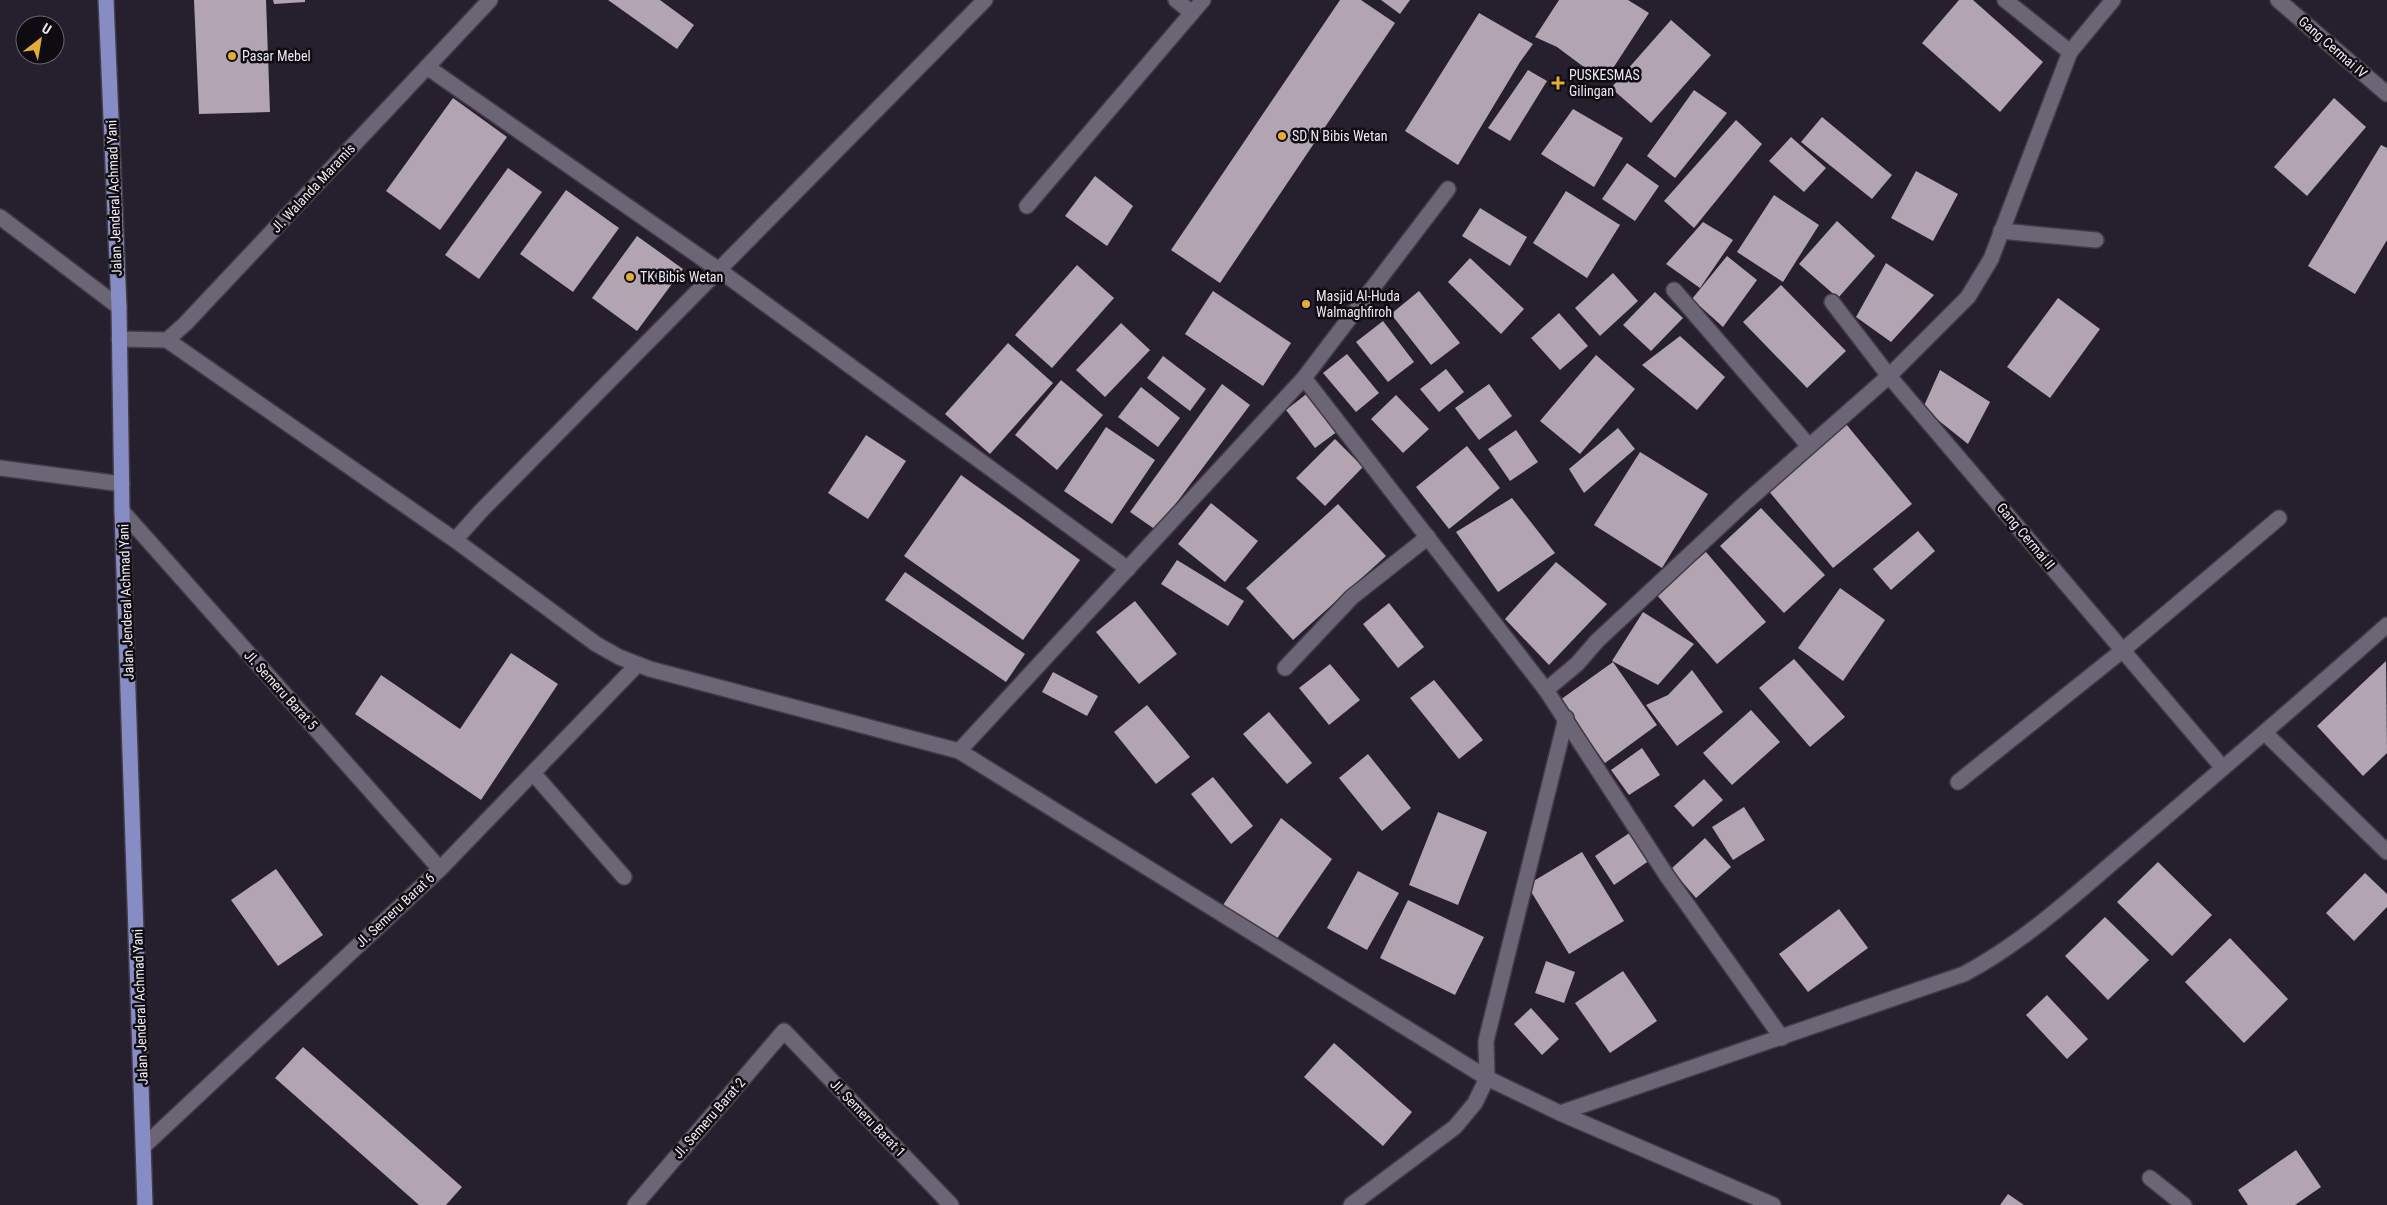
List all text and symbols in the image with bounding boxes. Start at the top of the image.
street label: Gang Cermai IV [2295,13,2371,81]
north arrow [15,15,65,65]
text: U [39,20,54,38]
place label: Pasar Mebel [242,48,311,64]
marker: Pasar Mebel [226,50,238,62]
place label: PUSKESMAS Gilingan [1569,67,1640,99]
marker: PUSKESMAS Gilingan [1551,76,1565,90]
street label: Jalan Jenderal Achmad Yani [103,120,125,276]
place label: SD N Bibis Wetan [1292,128,1388,144]
marker: SD N Bibis Wetan [1276,130,1288,142]
street label: Jl. Walanda Maramis [268,140,358,236]
place label: TK Bibis Wetan [640,269,723,285]
marker: TK Bibis Wetan [624,271,636,283]
place label: Masjid Al-Huda Walmaghfiroh [1316,288,1400,320]
marker: Masjid Al-Huda Walmaghfiroh [1300,298,1312,310]
street label: Gang Cermai II [1994,500,2058,572]
street label: Jalan Jenderal Achmad Yani [115,524,137,680]
street label: Jl. Semeru Barat 5 [241,647,321,733]
street label: Jl. Semeru Barat 6 [352,870,438,950]
street label: Jalan Jenderal Achmad Yani [129,929,151,1085]
street label: Jl. Semeru Barat 2 [670,1074,748,1162]
street label: Jl. Semeru Barat 1 [827,1076,909,1160]

